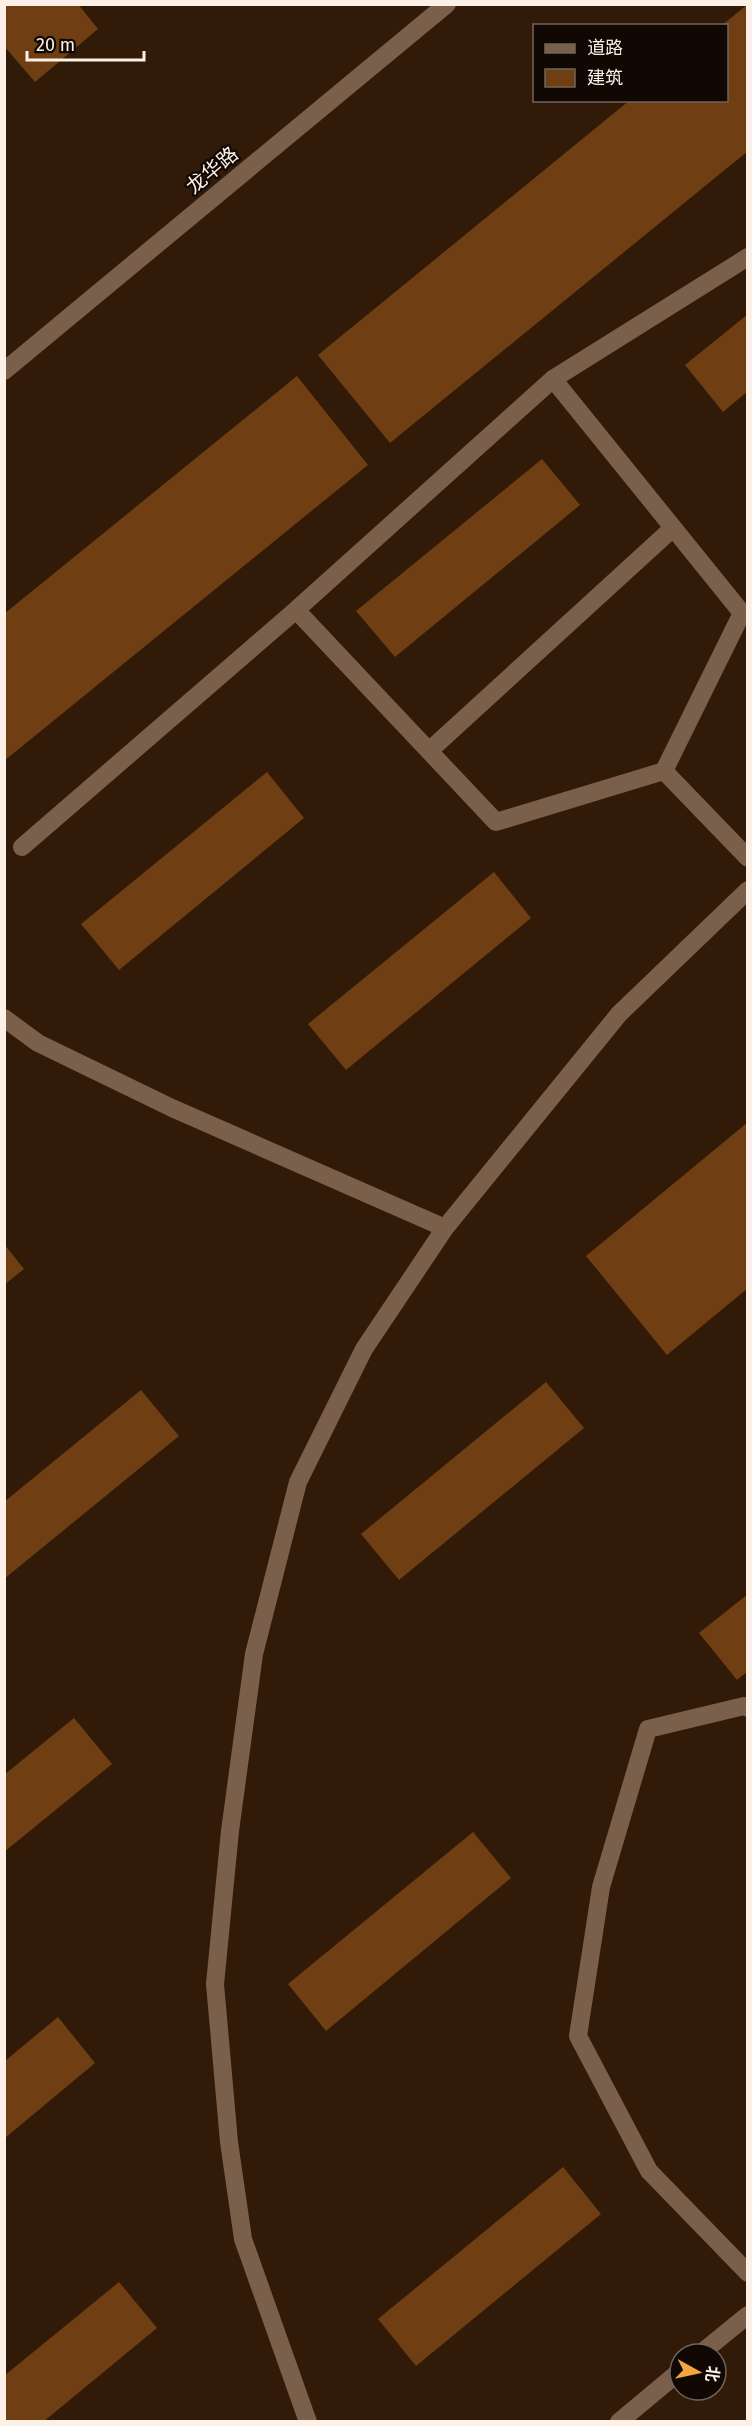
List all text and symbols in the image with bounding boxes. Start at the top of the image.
scale bar [27,24,144,62]
legend [533,24,728,102]
text: 20 m [36,34,75,56]
text: 道路 [587,37,623,59]
text: 建筑 [587,67,623,89]
street label: 龙华路 [181,142,243,198]
north arrow [668,2342,728,2402]
text: 北 [702,2365,723,2383]

